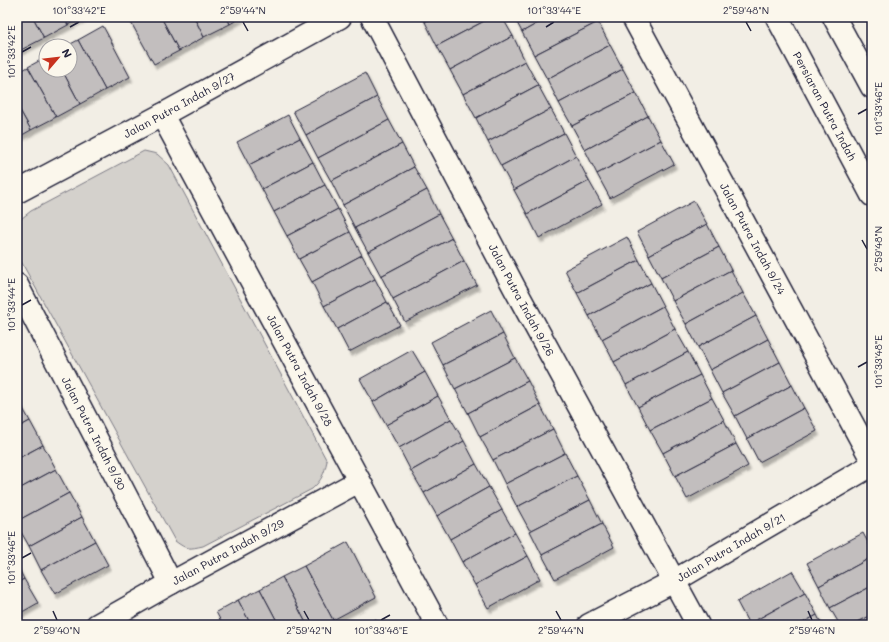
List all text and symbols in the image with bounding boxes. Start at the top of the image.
text: 101°33'42"E [52,3,106,17]
text: 2°59'44"N [220,3,266,17]
text: 101°33'44"E [527,3,581,17]
text: 2°59'48"N [723,3,769,17]
text: 101°33'42"E [4,25,18,79]
north arrow [38,38,78,78]
text: N [59,46,76,60]
street label: Persiaran Putra Indah [790,49,860,163]
street label: Jalan Putra Indah 9/27 [121,68,237,141]
text: 101°33'46"E [871,82,885,136]
street label: Jalan Putra Indah 9/24 [717,180,790,298]
text: 2°59'48"N [871,226,885,272]
street label: Jalan Putra Indah 9/26 [486,241,558,359]
text: 101°33'44"E [4,278,18,332]
street label: Jalan Putra Indah 9/28 [264,311,337,429]
text: 101°33'48"E [871,335,885,389]
street label: Jalan Putra Indah 9/30 [59,374,130,493]
street label: Jalan Putra Indah 9/21 [674,509,788,585]
street label: Jalan Putra Indah 9/29 [169,515,287,588]
text: 101°33'46"E [4,531,18,585]
text: 2°59'40"N [34,623,80,637]
text: 2°59'42"N [286,623,332,637]
text: 101°33'48"E [354,623,408,637]
text: 2°59'44"N [538,623,584,637]
text: 2°59'46"N [789,623,835,637]

